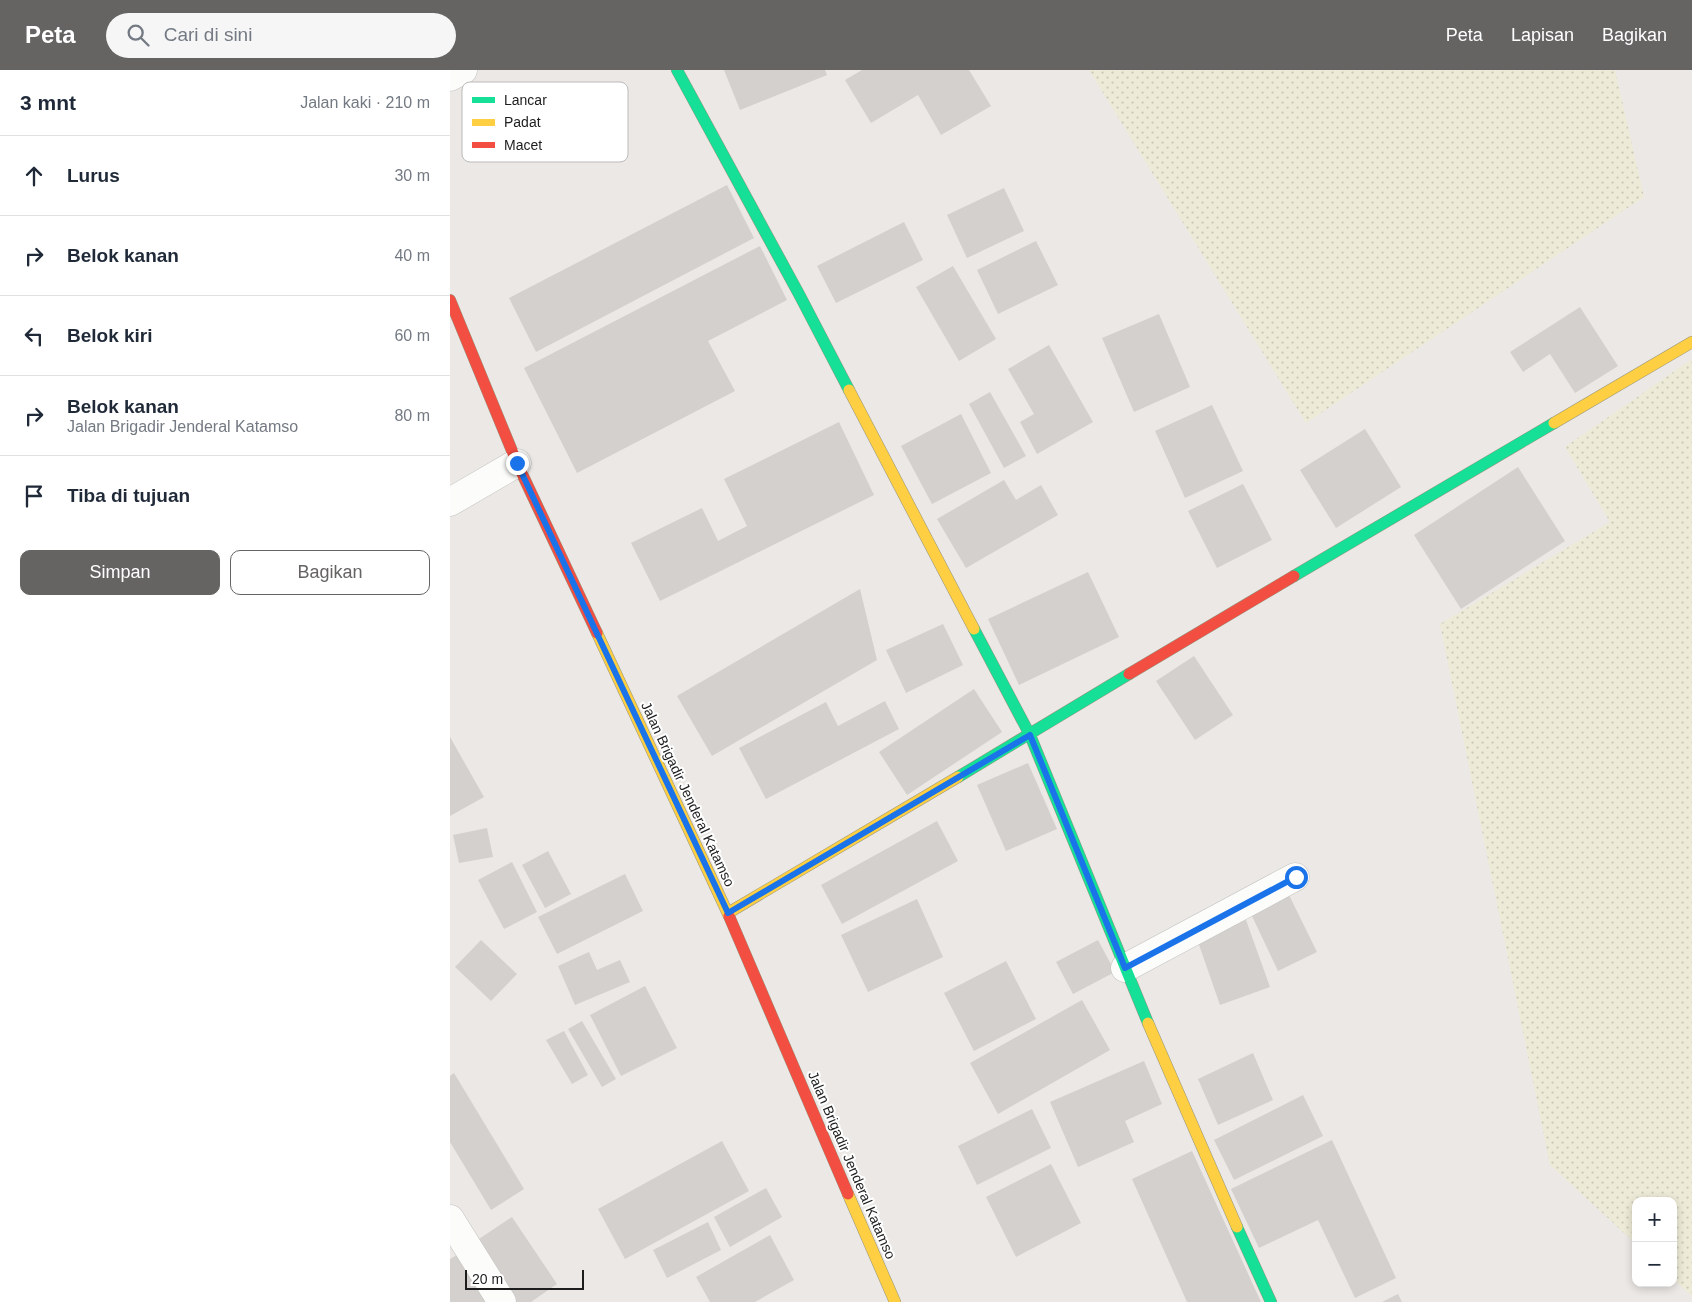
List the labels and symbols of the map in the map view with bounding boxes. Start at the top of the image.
legend [462,82,628,162]
text: Lancar [504,92,547,108]
text: Padat [504,114,541,130]
text: Macet [504,137,542,153]
route end [506,452,529,475]
street label: Jalan Brigadir Jenderal Katamso [638,699,738,889]
route start [1285,866,1308,889]
street label: Jalan Brigadir Jenderal Katamso [805,1069,899,1261]
scale bar [465,1267,584,1290]

